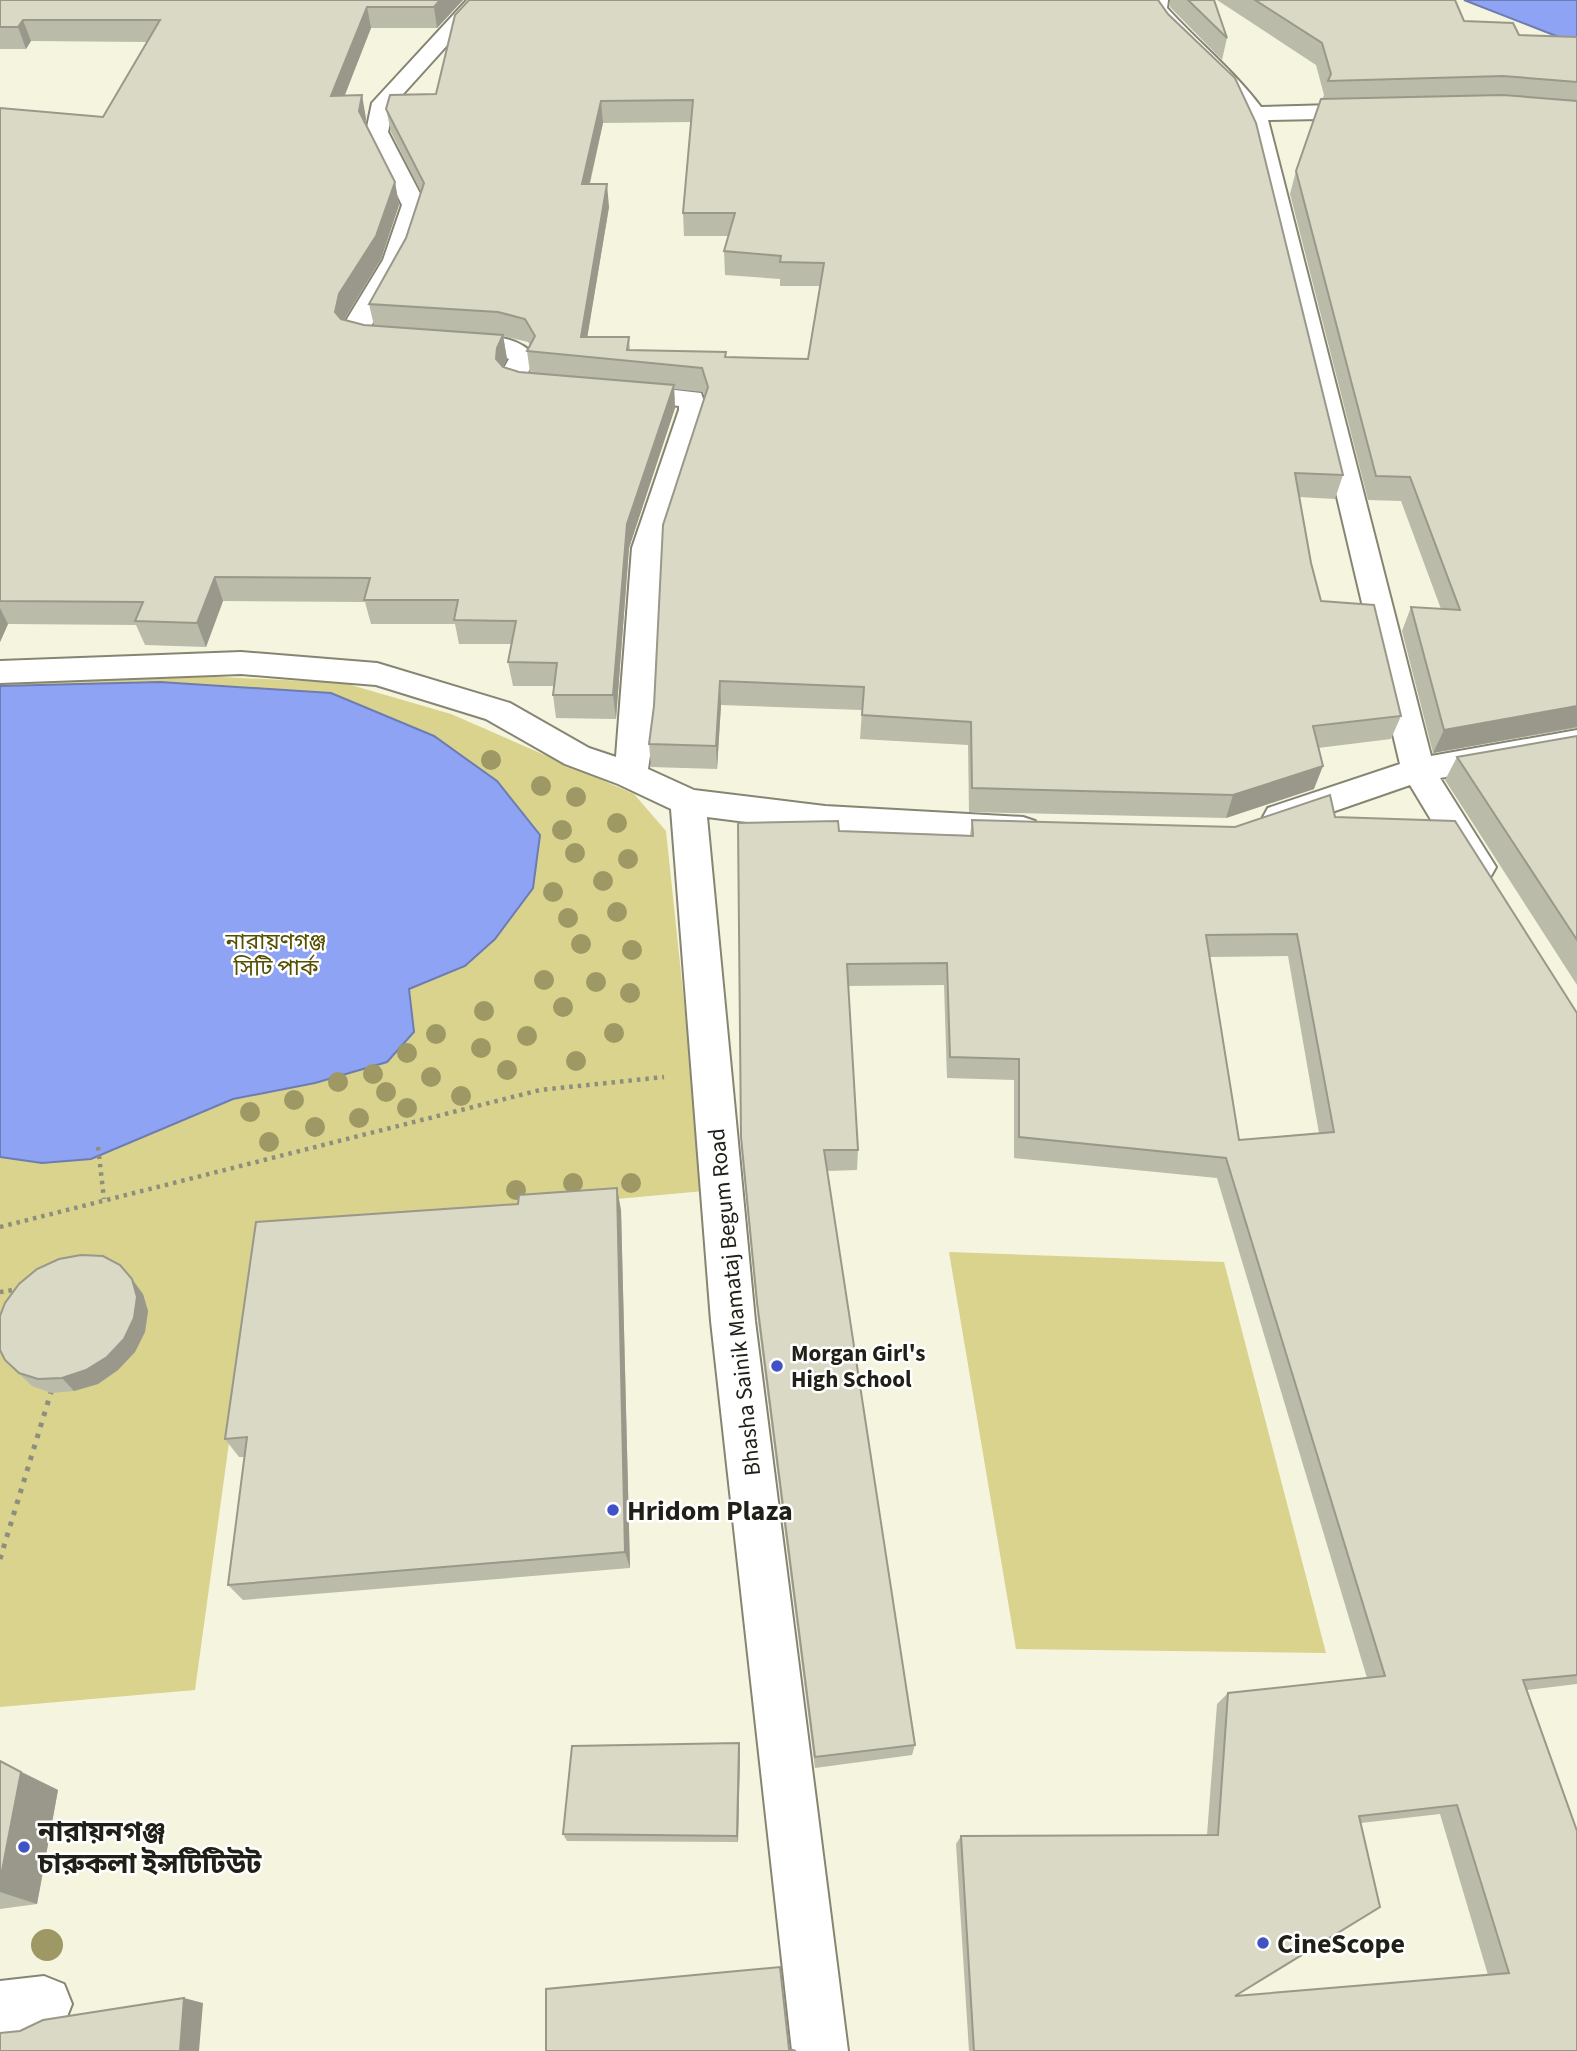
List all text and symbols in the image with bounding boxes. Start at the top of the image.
park label: নারায়ণগঞ্জ সিটি পার্ক [225,925,326,984]
street label: Bhasha Sainik Mamataj Begum Road [700,1126,769,1477]
place label: Morgan Girl's High School [791,1337,925,1396]
marker: Morgan Girl's High School [769,1358,785,1374]
place label: Hridom Plaza [627,1491,793,1531]
marker: Hridom Plaza [605,1502,621,1518]
place label: নারায়নগঞ্জ চারুকলা ইন্সটিটিউট [37,1812,262,1884]
marker: নারায়নগঞ্জ চারুকলা ইন্সটিটিউট [16,1839,32,1855]
place label: CineScope [1277,1924,1405,1964]
marker: CineScope [1255,1935,1271,1951]

